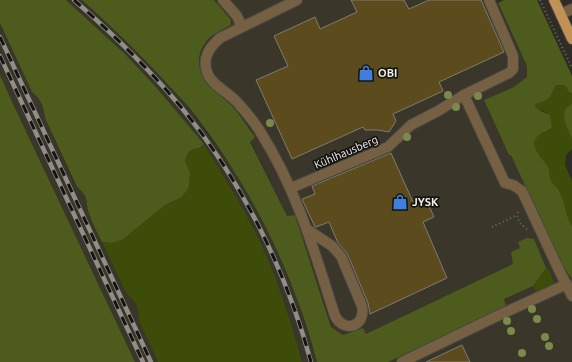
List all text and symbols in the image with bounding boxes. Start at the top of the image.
shop icon: OBI [357,64,375,82]
place label: OBI [378,67,397,79]
street label: Kühlhausberg [312,133,380,171]
shop icon: JYSK [391,193,409,211]
place label: JYSK [412,196,439,208]

